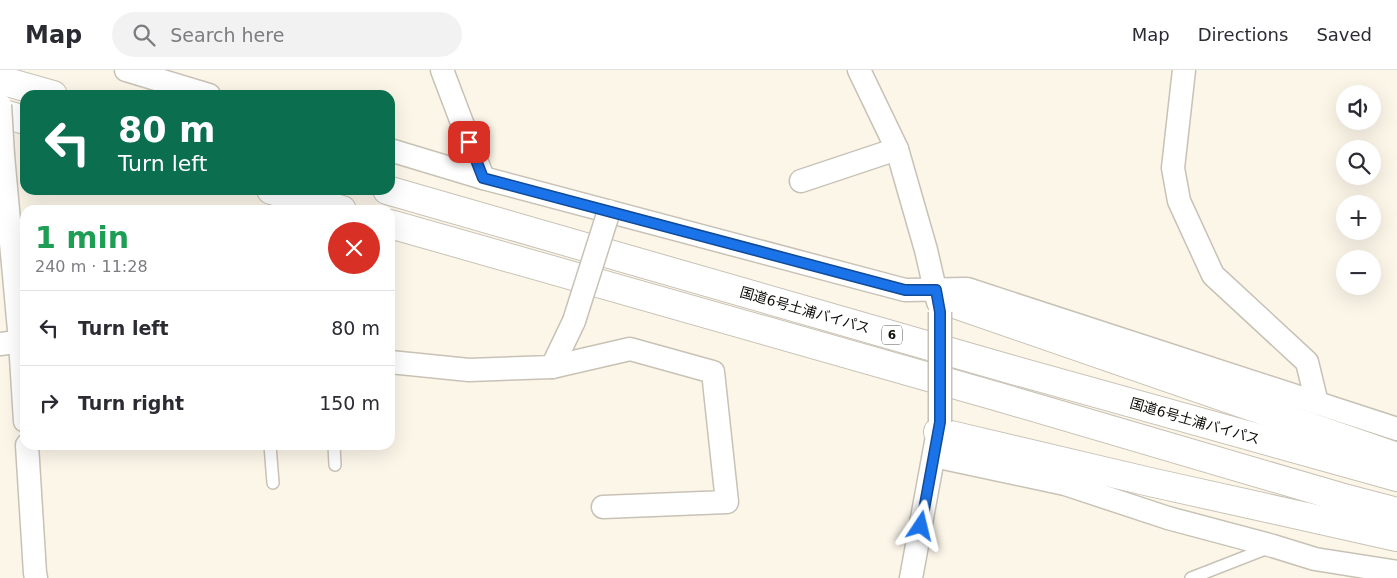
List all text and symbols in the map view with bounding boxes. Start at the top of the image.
search box [112,12,462,57]
text: Map [25,21,82,49]
icon: search [130,21,158,49]
text: Search here [170,24,284,46]
text: Map [1132,24,1170,45]
text: Directions [1198,24,1288,45]
text: Saved [1316,24,1372,45]
map controls [1336,85,1381,295]
button: sound [1336,85,1381,130]
icon: left [35,110,100,175]
text: 80 m [118,110,215,150]
pin [448,121,490,163]
icon: arrive [455,128,483,156]
button: search [1336,140,1381,185]
text: Turn left [118,151,207,176]
button: + [1336,195,1381,240]
text: 1 min [35,220,129,255]
button: close [328,222,380,274]
button: − [1336,250,1381,295]
text: 240 m · 11:28 [35,257,148,276]
street label: 国道6号土浦バイパス [738,284,872,336]
icon: left [35,314,63,342]
text: Turn left [78,317,169,339]
text: 80 m [331,317,380,339]
road number: 6 [882,326,902,344]
icon: right [35,389,63,417]
text: Turn right [78,392,184,414]
text: 150 m [319,392,380,414]
street label: 国道6号土浦バイパス [1128,395,1262,447]
position arrow [894,499,946,551]

